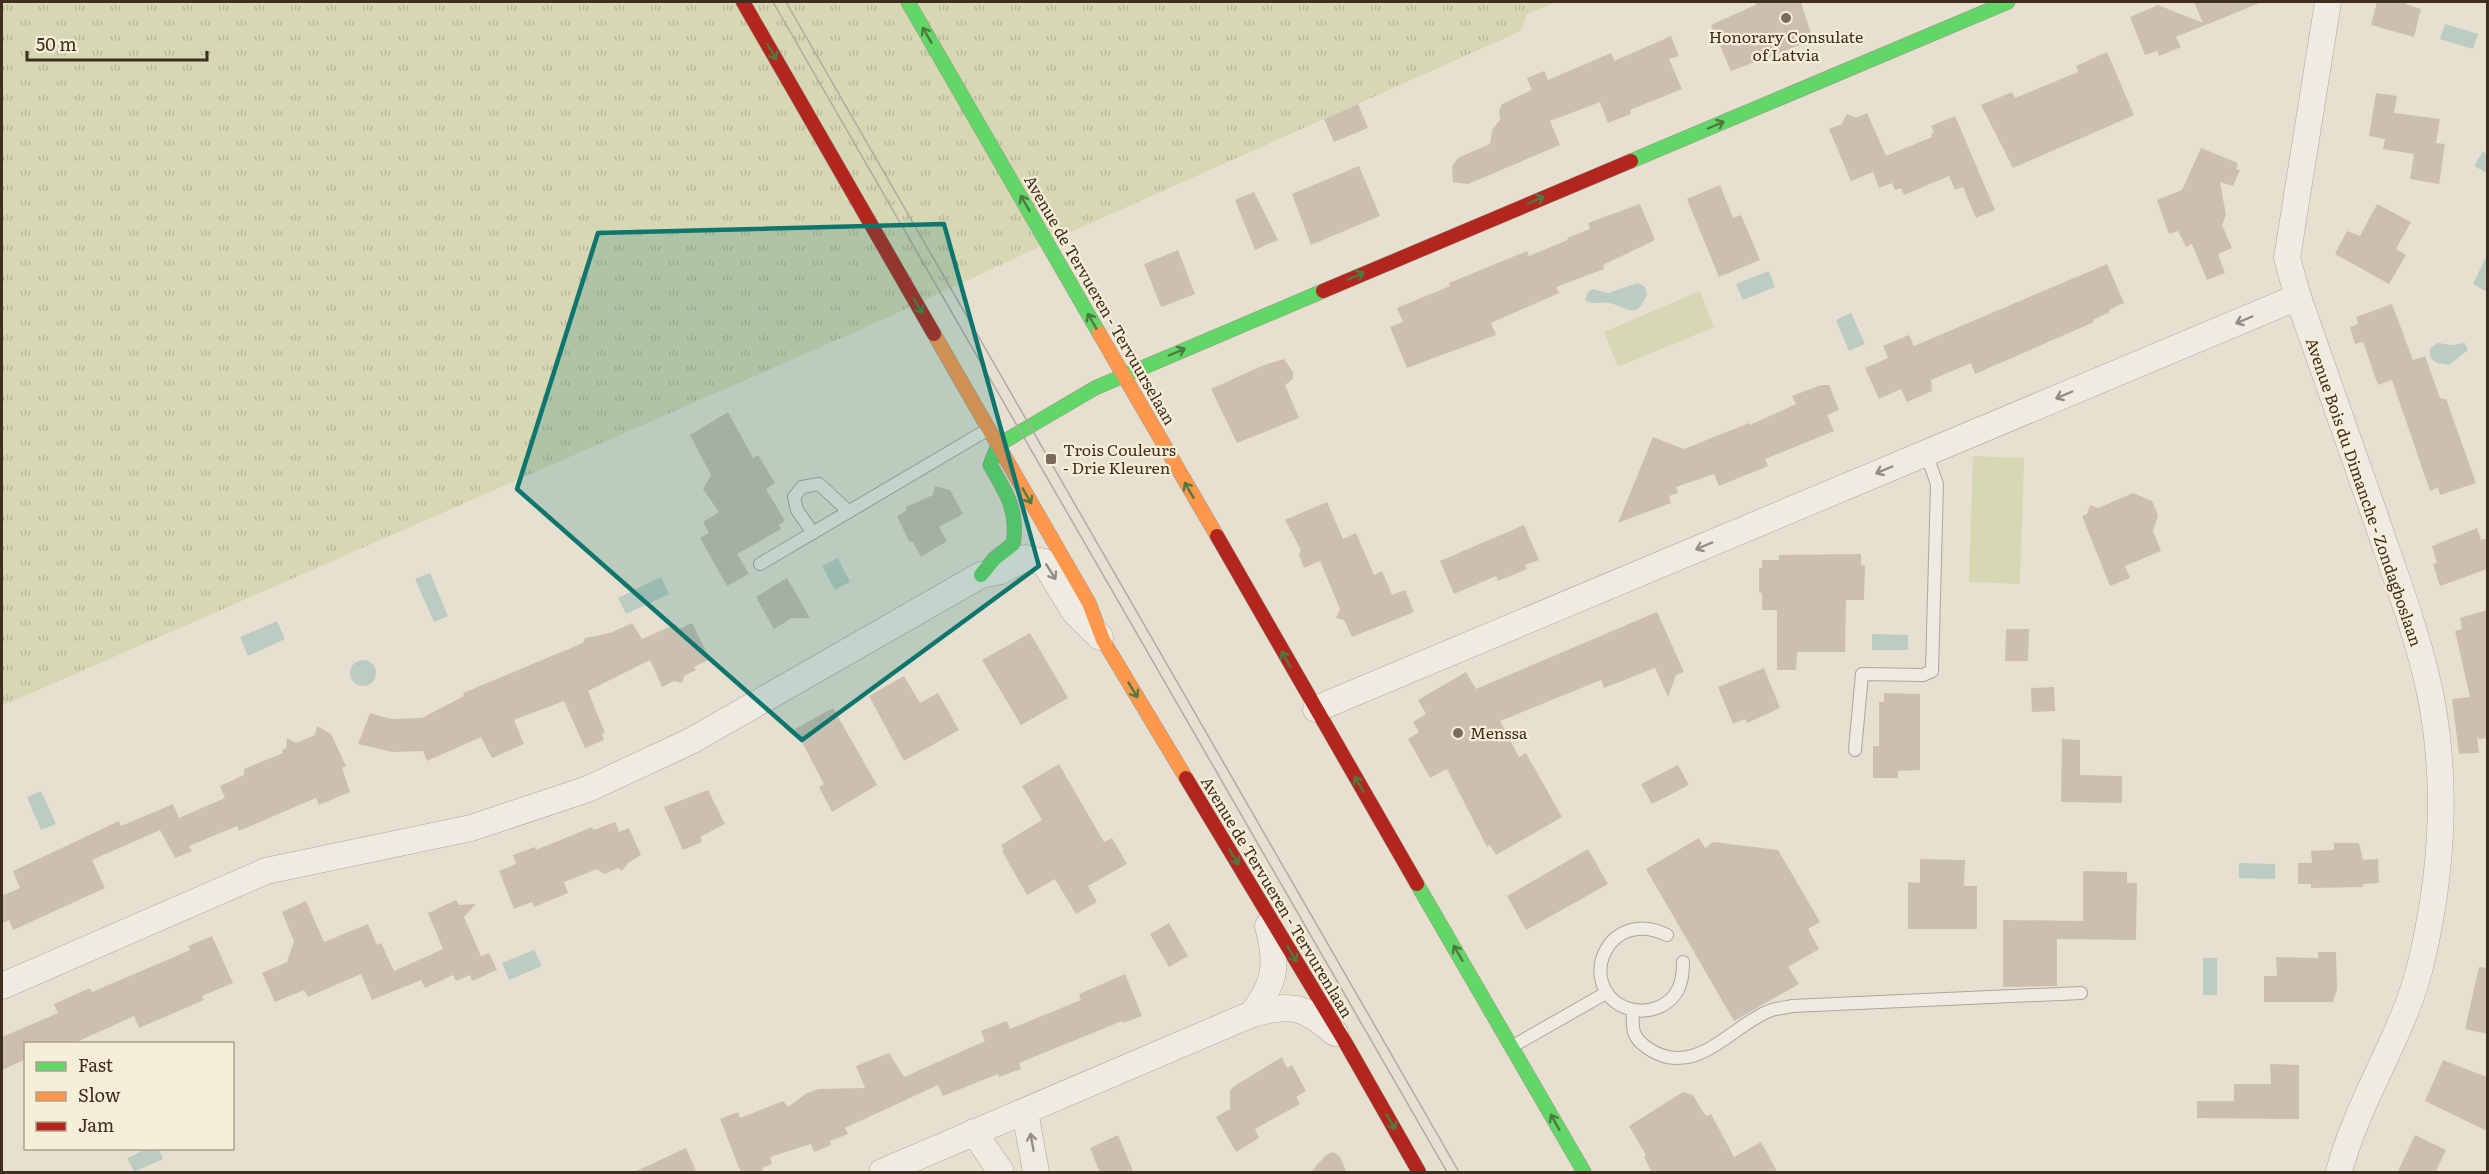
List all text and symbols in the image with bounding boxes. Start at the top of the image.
marker: Honorary Consulate of Latvia [1779,11,1793,25]
scale bar [27,24,207,62]
place label: Honorary Consulate of Latvia [1709,24,1863,66]
one-way arrow [921,26,933,43]
text: 50 m [36,30,77,57]
one-way arrow [767,43,779,60]
one-way arrow [1707,119,1725,130]
street label: Avenue de Tervueren - Tervuurselaan [1019,170,1183,429]
one-way arrow [1526,194,1545,205]
one-way arrow [1019,195,1031,212]
one-way arrow [1347,270,1365,281]
one-way arrow [912,297,924,314]
one-way arrow [1086,313,1098,330]
one-way arrow [2235,315,2253,326]
street label: Avenue Bois du Dimanche - Zondagboslaan [2301,334,2429,650]
one-way arrow [1167,346,1186,357]
one-way arrow [2055,390,2073,401]
place label: Trois Couleurs - Drie Kleuren [1063,437,1176,479]
marker: Trois Couleurs - Drie Kleuren [1044,452,1058,466]
one-way arrow [1875,465,1893,476]
one-way arrow [1183,482,1195,499]
one-way arrow [1021,487,1033,504]
one-way arrow [1695,541,1714,552]
one-way arrow [1045,563,1057,580]
one-way arrow [1280,651,1292,668]
one-way arrow [1127,681,1139,698]
place label: Menssa [1470,720,1528,744]
marker: Menssa [1451,726,1465,740]
street label: Avenue de Tervueren - Tervurenlaan [1196,771,1360,1022]
one-way arrow [1353,776,1365,793]
one-way arrow [1228,848,1240,865]
one-way arrow [1287,945,1299,962]
one-way arrow [1451,945,1463,962]
legend [24,1042,234,1150]
text: Fast [78,1051,114,1078]
text: Slow [78,1081,121,1108]
text: Jam [78,1111,114,1138]
one-way arrow [1385,1113,1397,1130]
one-way arrow [1549,1113,1560,1131]
one-way arrow [1026,1133,1037,1152]

